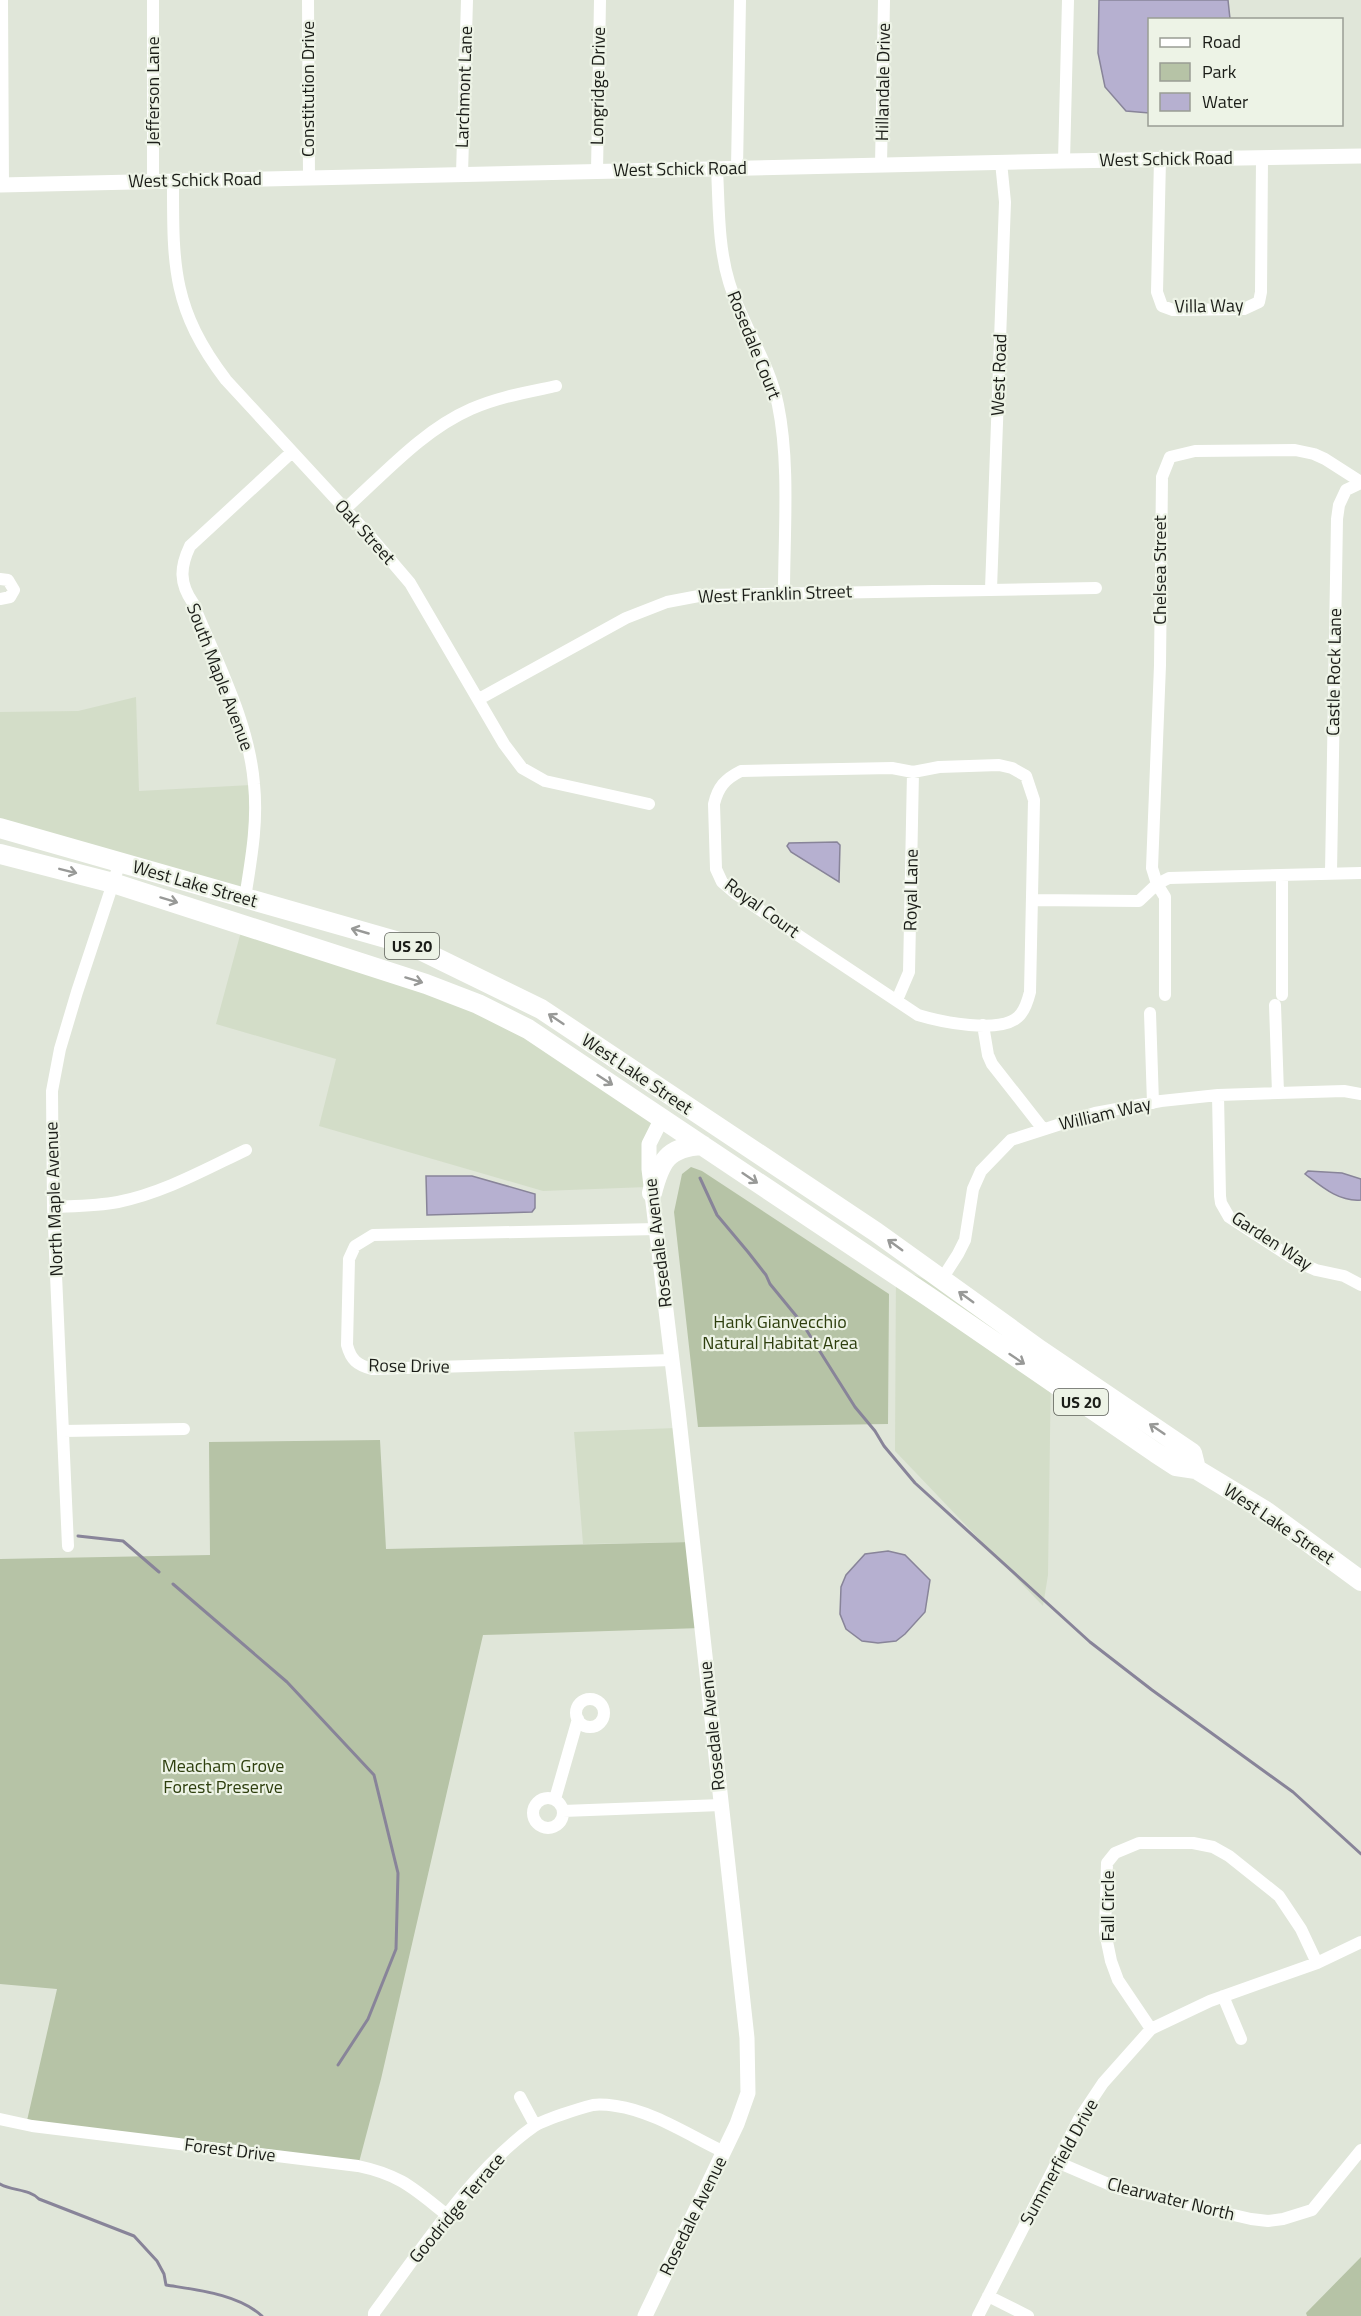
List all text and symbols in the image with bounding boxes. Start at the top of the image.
legend [1148,18,1343,126]
street label: Constitution Drive [294,21,321,157]
street label: Hillandale Drive [868,23,897,141]
street label: Larchmont Lane [448,26,479,148]
street label: Longridge Drive [583,27,612,145]
text: Road [1202,28,1241,55]
street label: Jefferson Lane [139,36,166,146]
text: Park [1202,58,1237,85]
text: Water [1202,88,1248,115]
street label: West Schick Road [1099,144,1233,173]
street label: West Schick Road [613,154,747,183]
street label: West Schick Road [128,165,262,194]
street label: Rosedale Court [720,287,789,404]
street label: Villa Way [1174,291,1244,320]
street label: West Road [984,333,1013,417]
street label: Oak Street [329,493,403,571]
street label: Chelsea Street [1146,515,1173,625]
street label: West Franklin Street [698,577,853,610]
street label: South Maple Avenue [180,599,261,754]
street label: Castle Rock Lane [1319,608,1348,736]
street label: Royal Lane [896,849,925,931]
street label: West Lake Street [130,853,261,914]
one-way arrow [59,866,78,878]
street label: Royal Court [719,871,806,945]
one-way arrow [159,896,178,907]
one-way arrow [351,925,370,936]
road number: US 20 [385,933,439,959]
one-way arrow [404,975,423,986]
one-way arrow [548,1013,564,1025]
street label: West Lake Street [576,1026,699,1121]
one-way arrow [596,1073,613,1086]
street label: William Way [1056,1090,1154,1137]
street label: North Maple Avenue [37,1121,70,1277]
one-way arrow [741,1172,758,1184]
street label: Rosedale Avenue [636,1177,679,1309]
street label: Garden Way [1226,1204,1318,1277]
one-way arrow [887,1239,903,1251]
one-way arrow [959,1290,975,1303]
park label: Hank Gianvecchio Natural Habitat Area [702,1308,858,1356]
street label: Rose Drive [368,1351,450,1380]
one-way arrow [1008,1353,1025,1365]
road number: US 20 [1054,1389,1108,1415]
one-way arrow [1150,1423,1166,1435]
street label: West Lake Street [1218,1476,1341,1571]
street label: Rosedale Avenue [691,1660,732,1792]
park label: Meacham Grove Forest Preserve [162,1752,284,1800]
street label: Fall Circle [1094,1870,1121,1942]
street label: Summerfield Drive [1013,2094,1104,2230]
street label: Forest Drive [183,2131,277,2168]
street label: Goodridge Terrace [402,2147,511,2269]
street label: Rosedale Avenue [652,2151,733,2280]
street label: Clearwater North [1105,2170,1238,2227]

